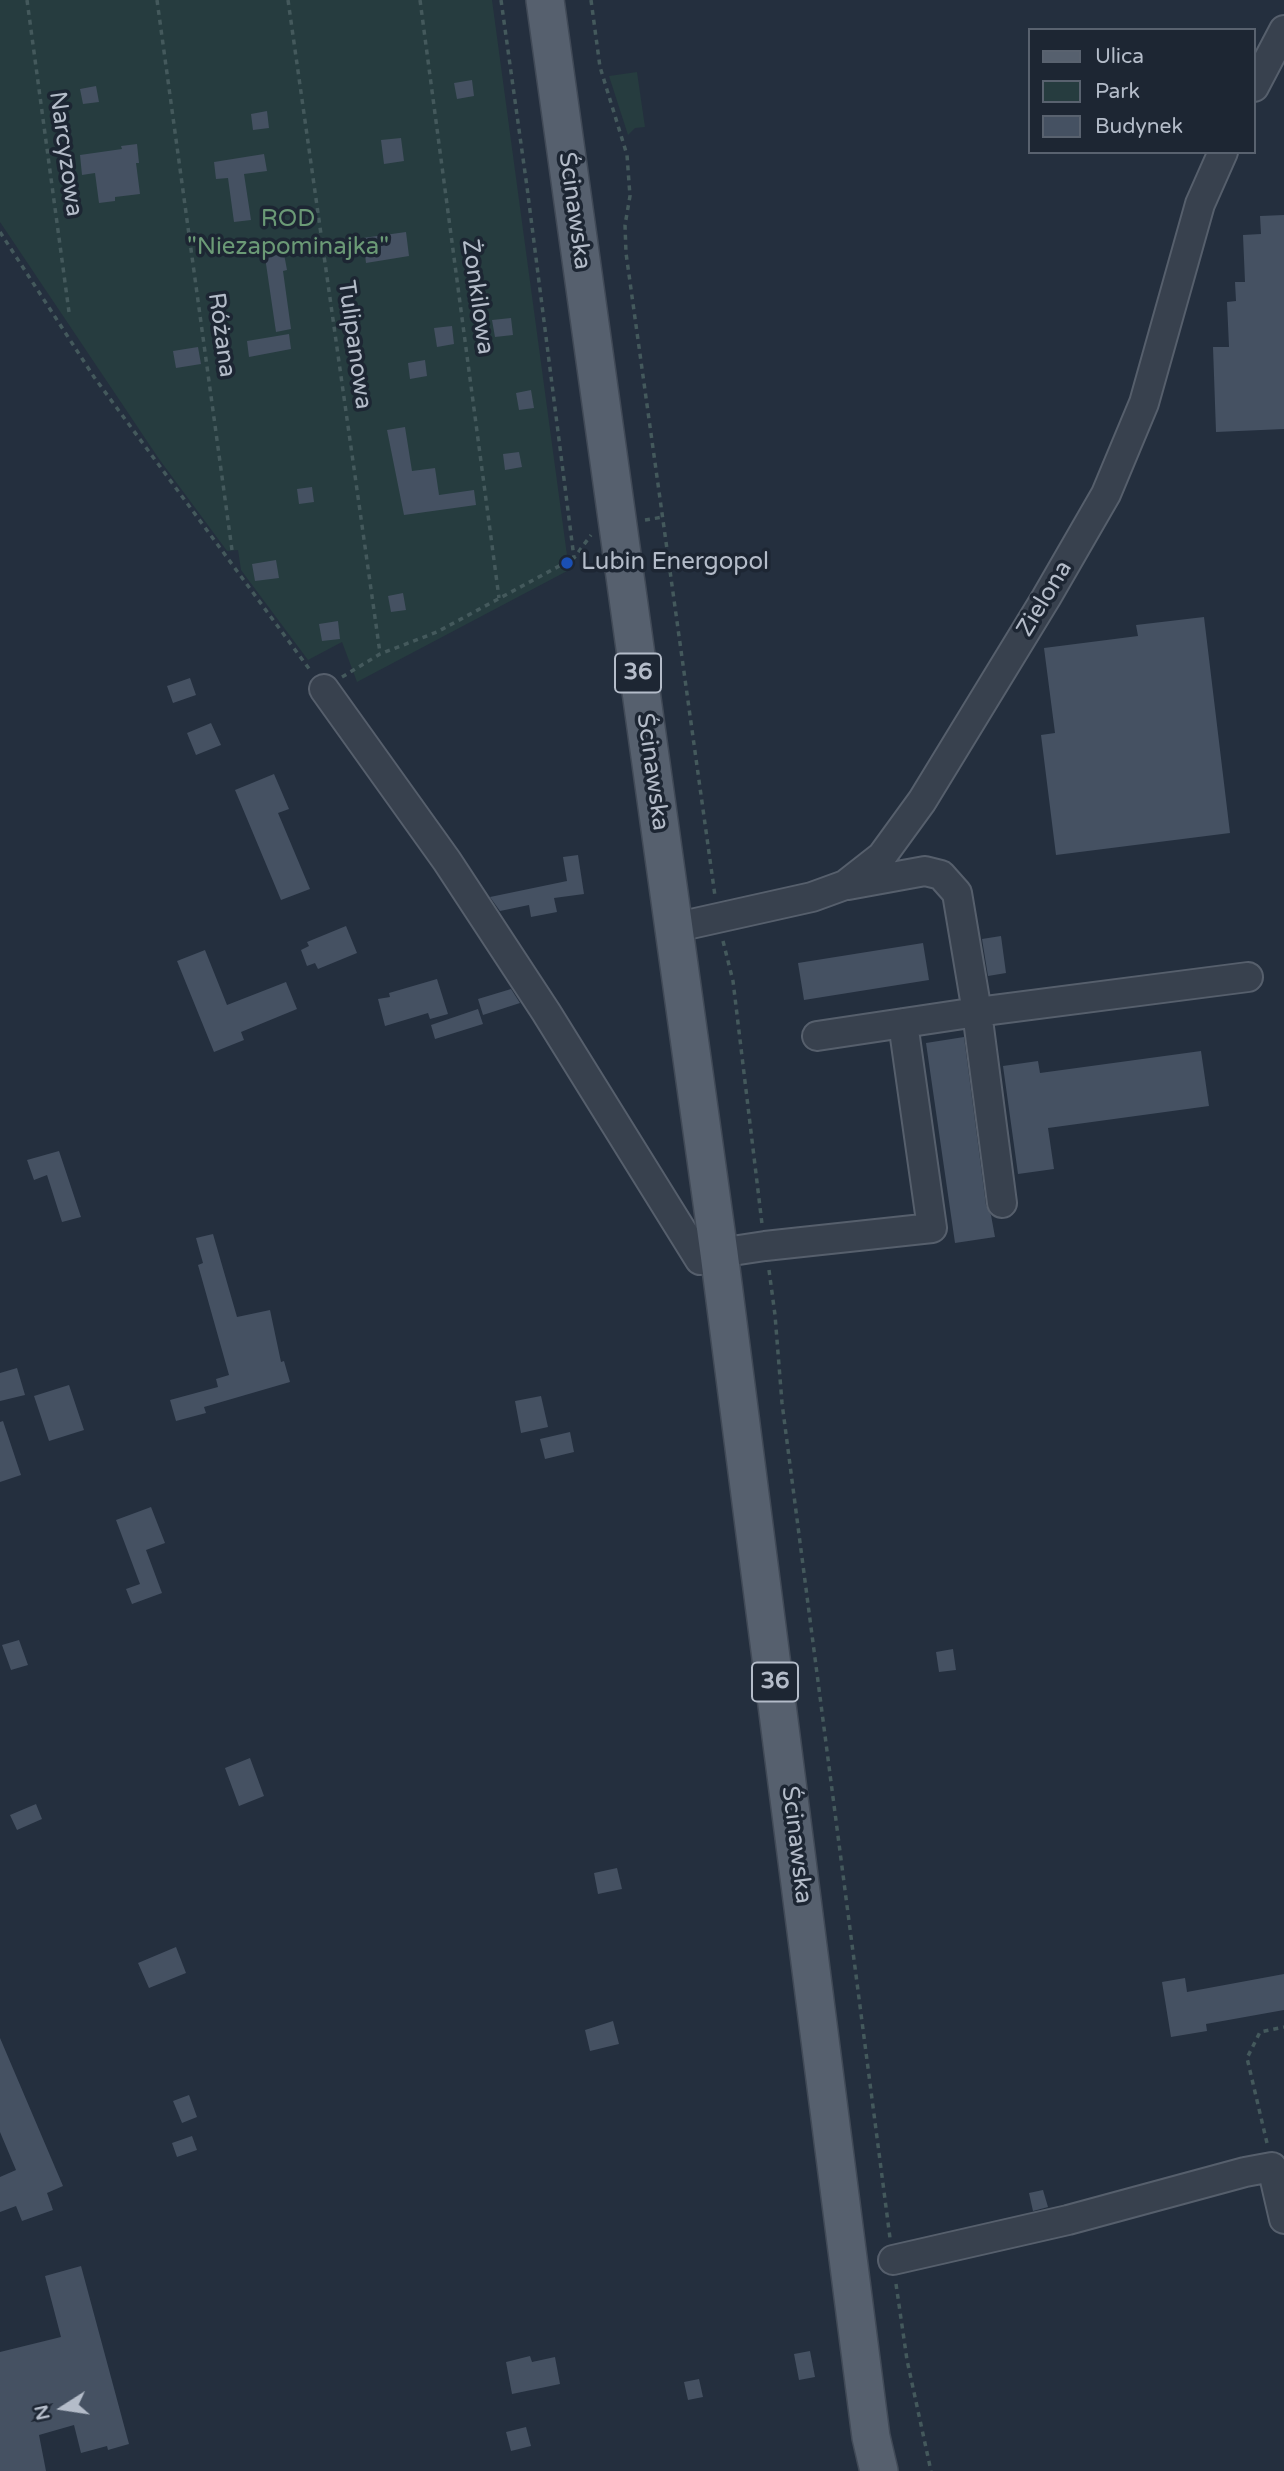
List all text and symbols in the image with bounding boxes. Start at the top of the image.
legend [1028,28,1256,154]
text: Ulica [1095,44,1144,69]
text: Park [1095,79,1140,104]
street label: Narcyzowa [42,90,88,218]
text: Budynek [1095,114,1183,139]
street label: Ścinawska [552,150,596,272]
park label: ROD "Niezapominajka" [187,206,389,262]
street label: Żonkilowa [455,237,499,357]
street label: Tulipanowa [331,279,377,411]
street label: Różana [201,291,241,379]
place label: Lubin Energopol [581,549,769,577]
marker: Lubin Energopol [559,555,575,571]
street label: Zielona [1011,556,1079,642]
road number: 36 [615,653,661,692]
street label: Ścinawska [630,711,674,833]
road number: 36 [752,1662,798,1702]
street label: Ścinawska [774,1785,818,1905]
north arrow [28,2373,98,2443]
text: N [30,2403,55,2422]

